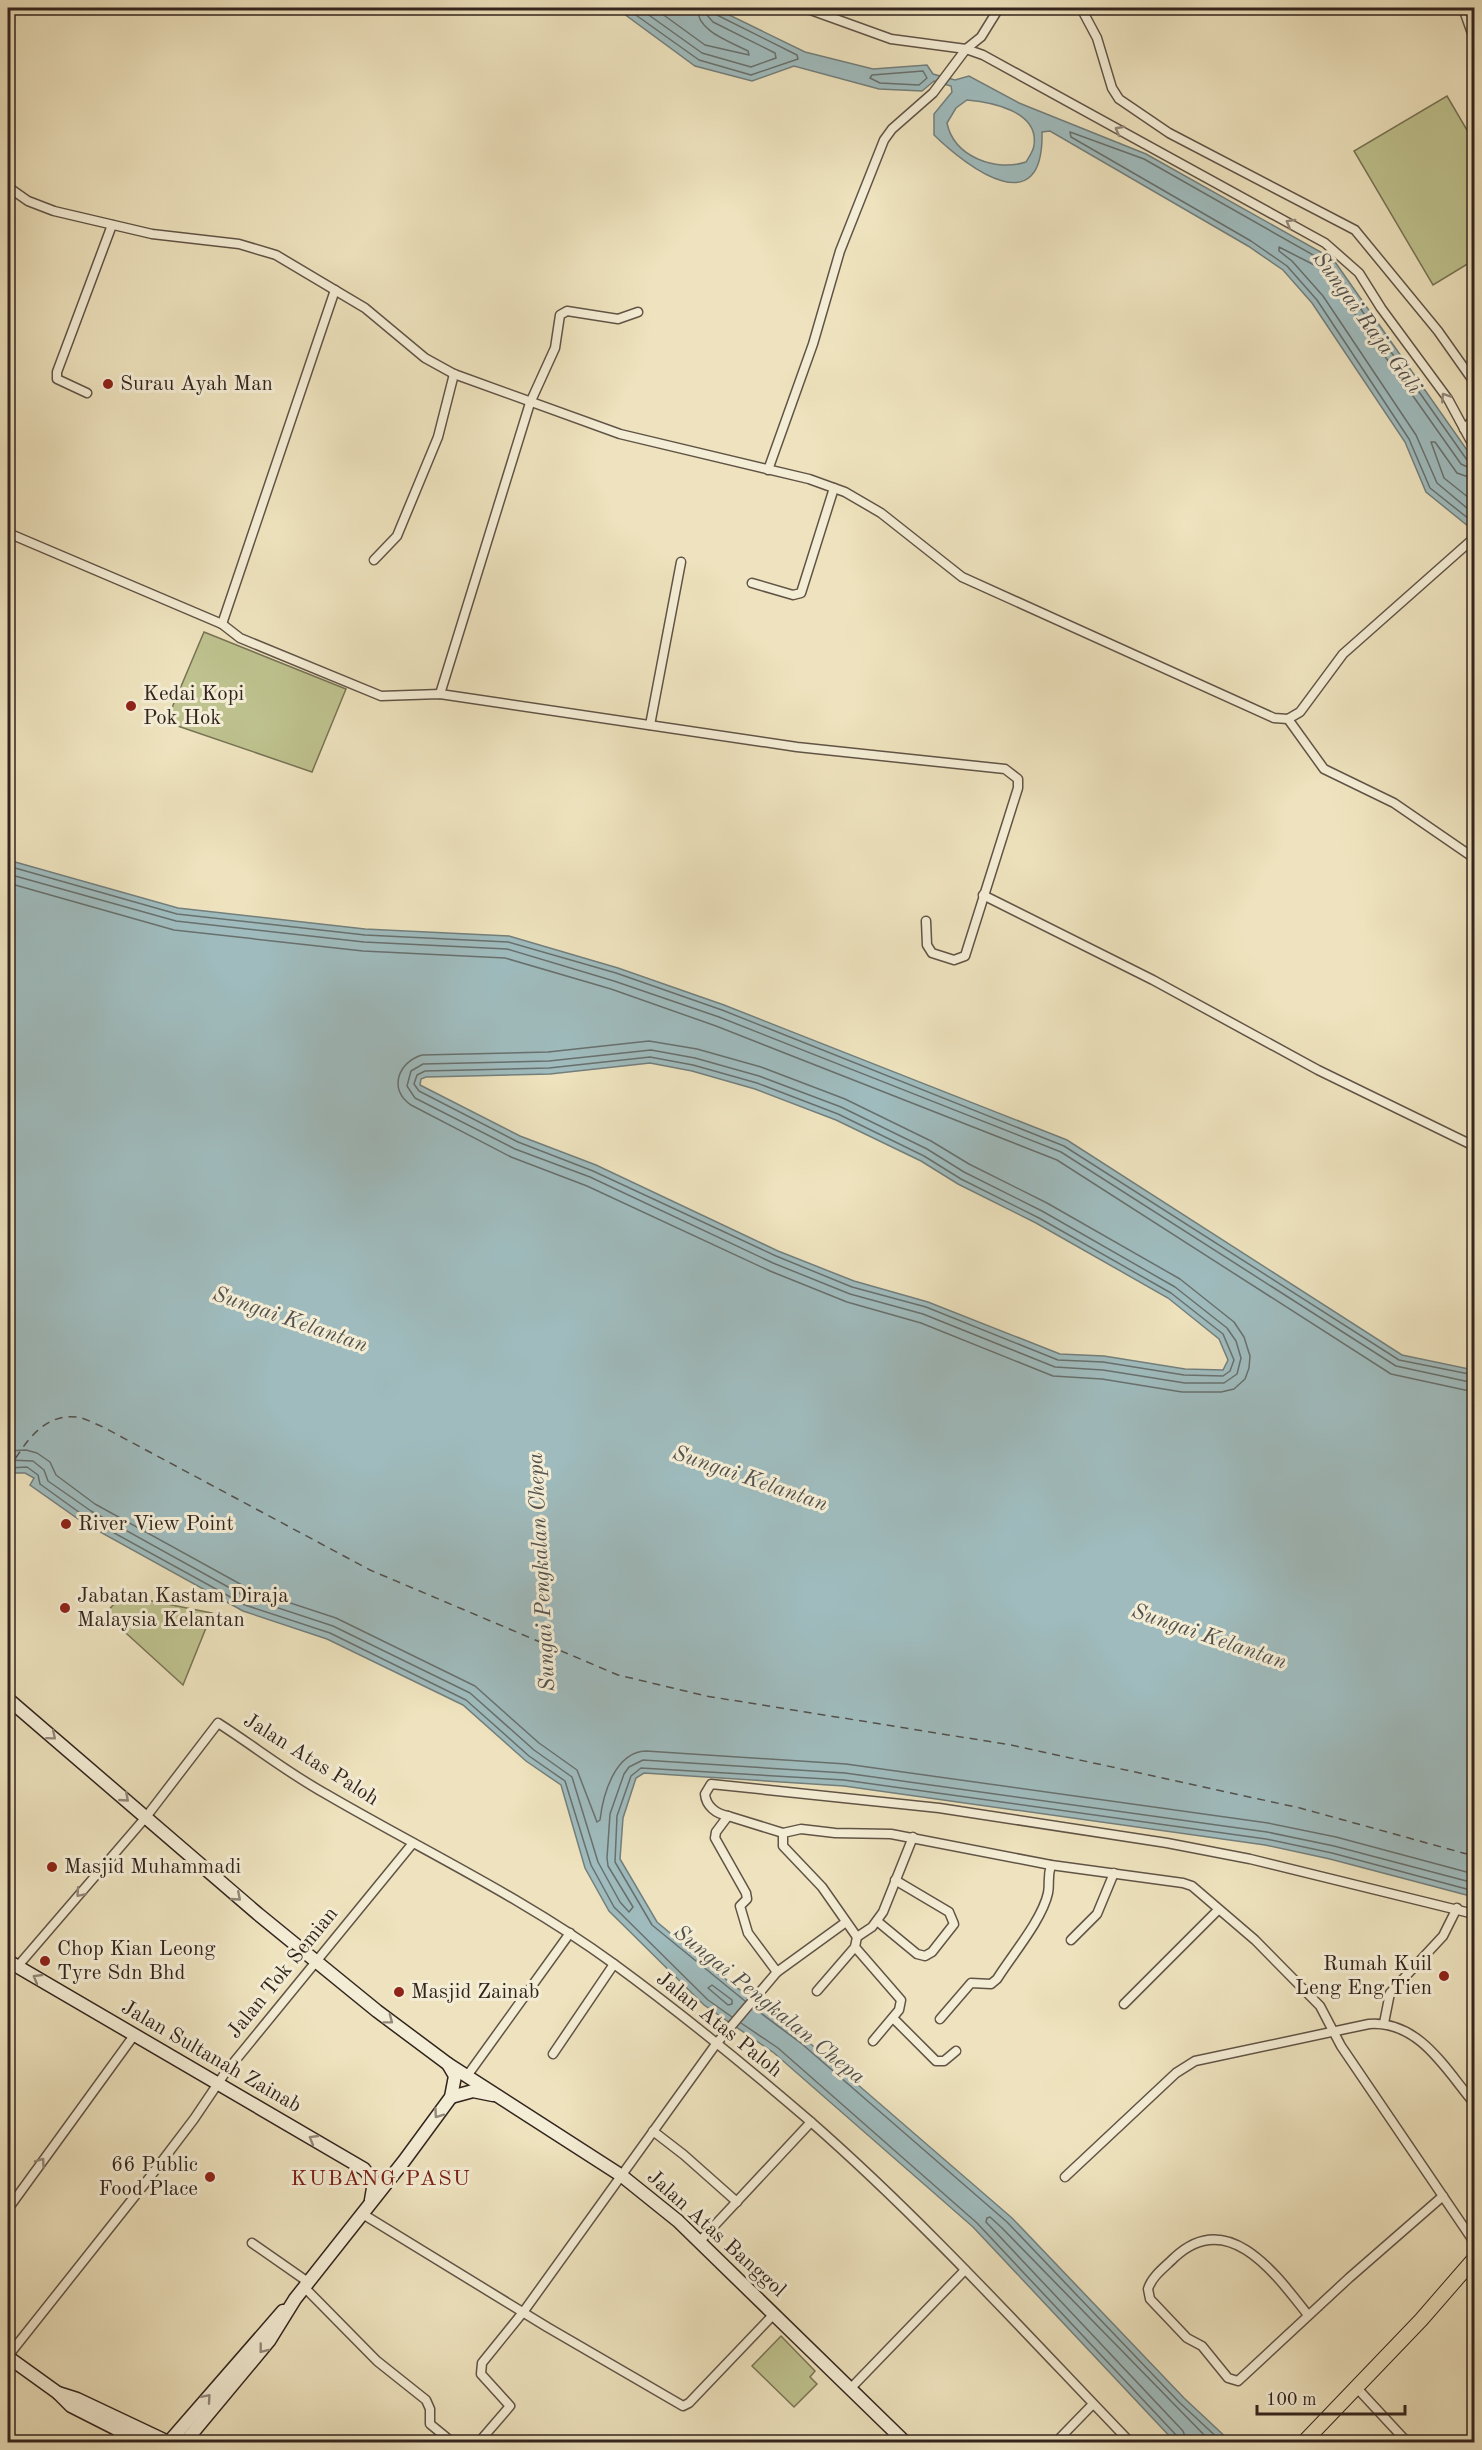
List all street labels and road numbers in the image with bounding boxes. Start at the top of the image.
street label: Jalan Atas Paloh [240,1710,382,1810]
street label: Jalan Tok Semian [224,1903,342,2043]
street label: Jalan Atas Paloh [652,1968,786,2082]
street label: Jalan Sultanah Zainab [117,1997,305,2117]
street label: Jalan Atas Banggol [643,2166,790,2302]

